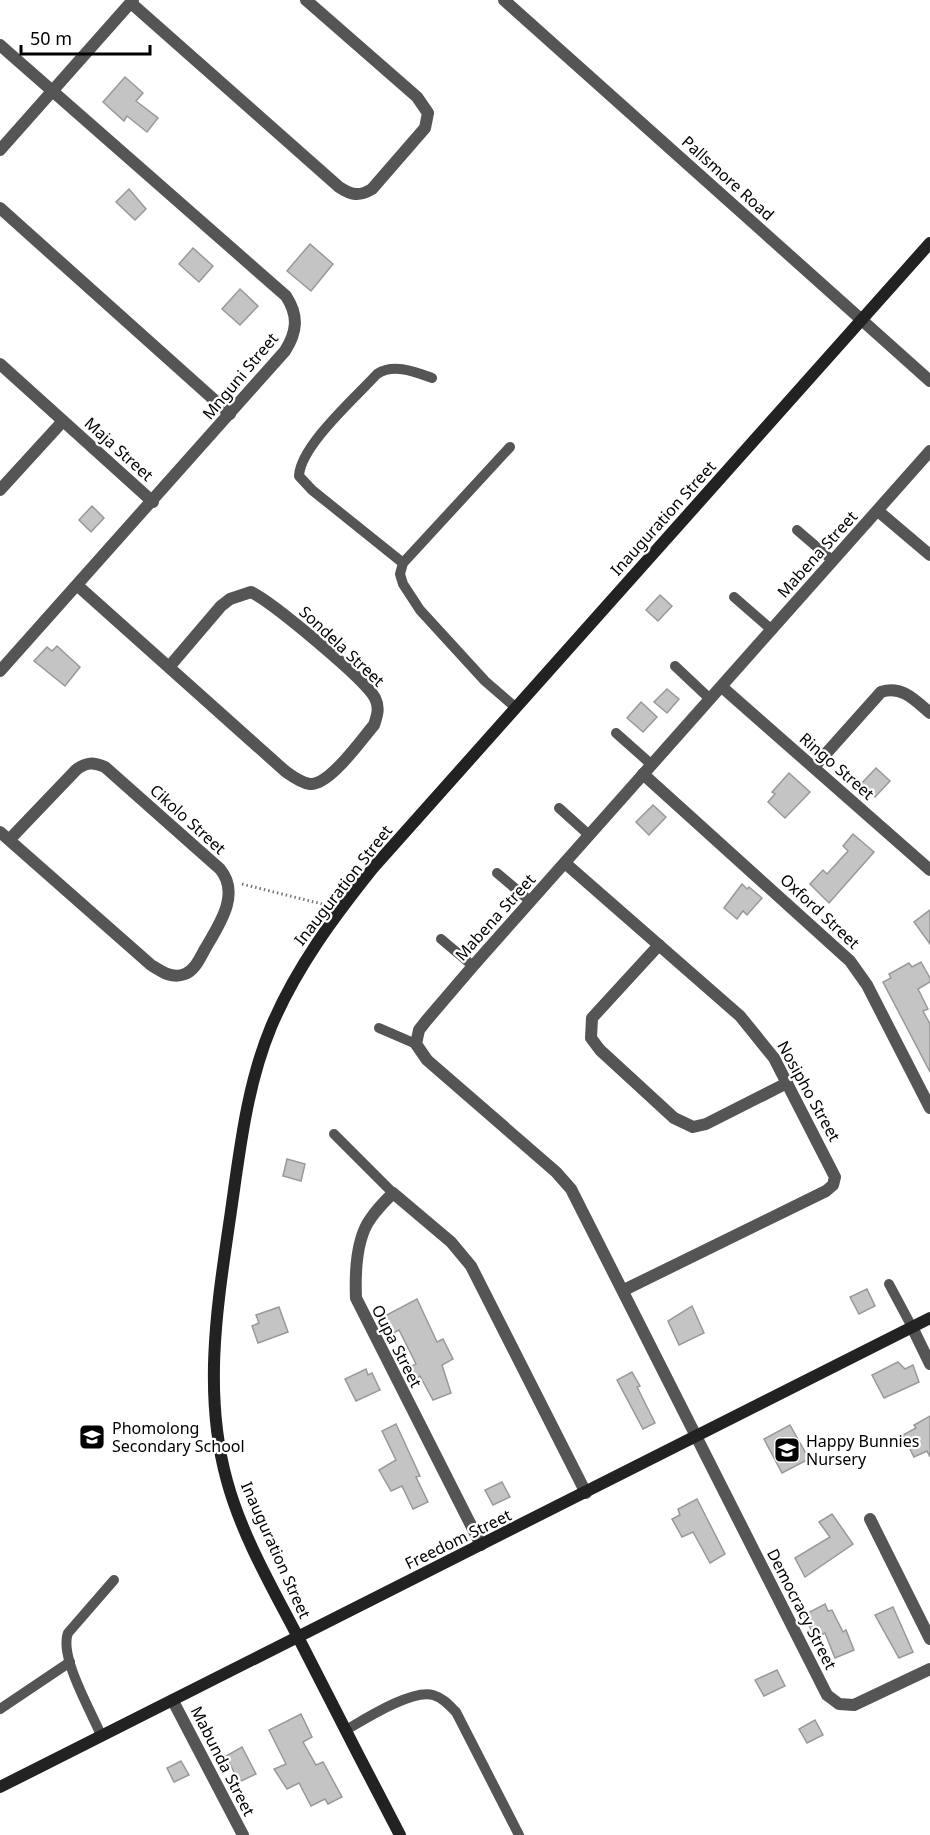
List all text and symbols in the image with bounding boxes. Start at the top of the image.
scale bar [21,18,150,56]
text: 50 m [30,26,72,50]
street label: Pallsmore Road [677,131,779,225]
street label: Mnguni Street [197,328,283,424]
street label: Maja Street [80,412,158,486]
street label: Inauguration Street [605,456,721,580]
street label: Mabena Street [772,506,862,602]
street label: Sondela Street [295,601,390,691]
street label: Ringo Street [795,727,879,805]
street label: Cikolo Street [145,779,231,859]
street label: Inauguration Street [289,820,397,950]
street label: Oxford Street [776,868,865,954]
street label: Mabena Street [450,869,540,965]
street label: Nosipho Street [772,1037,846,1145]
street label: Oupa Street [367,1301,427,1391]
place label: Phomolong Secondary School [112,1417,245,1457]
school or university icon: Phomolong Secondary School [77,1422,107,1452]
place label: Happy Bunnies Nursery [806,1430,919,1470]
school or university icon: Happy Bunnies Nursery [772,1435,802,1465]
street label: Inauguration Street [236,1478,316,1622]
street label: Freedom Street [401,1504,515,1574]
street label: Democracy Street [762,1545,842,1673]
street label: Mabunda Street [186,1702,260,1820]

